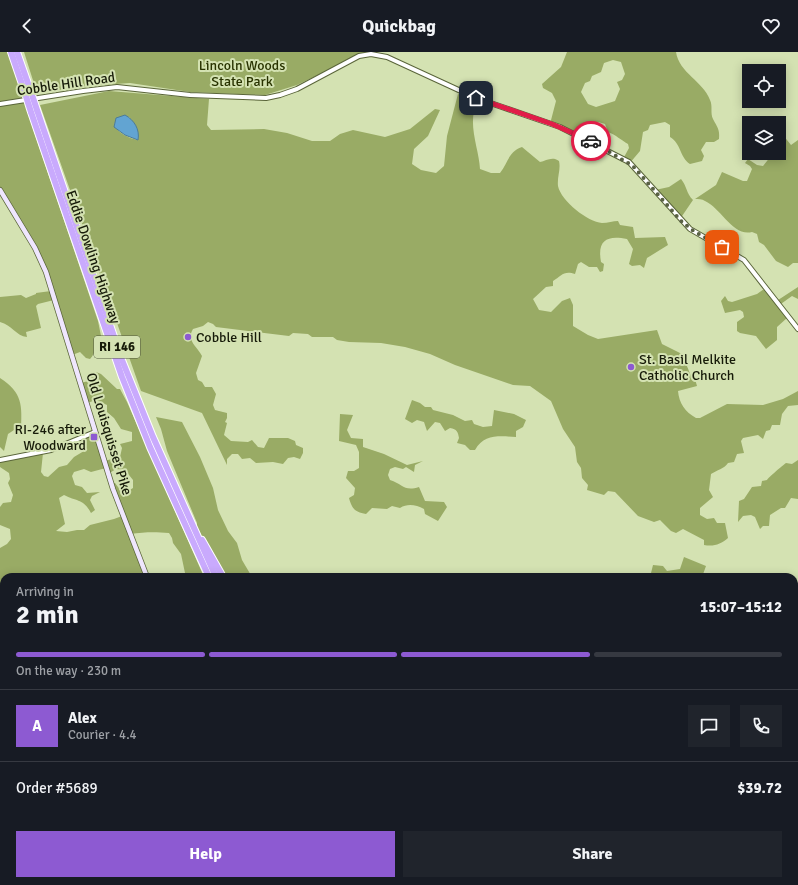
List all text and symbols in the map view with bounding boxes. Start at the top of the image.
icon: back [16,15,38,37]
text: Quickbag [362,15,436,37]
icon: heart [760,15,782,37]
park label: Lincoln Woods State Park [199,57,285,90]
map controls [742,64,786,160]
button: locate [742,64,786,108]
street label: Cobble Hill Road [16,69,116,99]
pin [459,81,493,115]
icon: home [465,87,487,109]
button: layers [742,116,786,160]
courier [571,121,611,161]
icon: car [580,130,602,152]
street label: Eddie Dowling Highway [62,188,124,326]
pin [705,230,739,264]
icon: bag [711,236,733,258]
place label: Cobble Hill [196,329,262,346]
marker: Cobble Hill [183,332,193,342]
road number: RI 146 [94,336,140,358]
place label: St. Basil Melkite Catholic Church [639,351,736,384]
marker: St. Basil Melkite Catholic Church [626,362,636,372]
street label: Old Louisquisset Pike [82,371,136,497]
place label: RI-246 after Woodward [15,421,87,454]
marker: RI-246 after Woodward [89,432,99,442]
text: Arriving in [16,584,74,600]
text: 15:07–15:12 [700,598,782,616]
text: 2 min [16,599,79,631]
text: On the way · 230 m [16,663,121,679]
button: chat [688,705,730,747]
button: phone [740,705,782,747]
text: Alex [68,709,97,727]
text: A [32,717,42,735]
text: Courier · 4.4 [68,727,137,743]
text: Order #5689 [16,779,98,797]
text: $39.72 [737,779,782,797]
button: Help [16,831,395,877]
button: Share [403,831,782,877]

